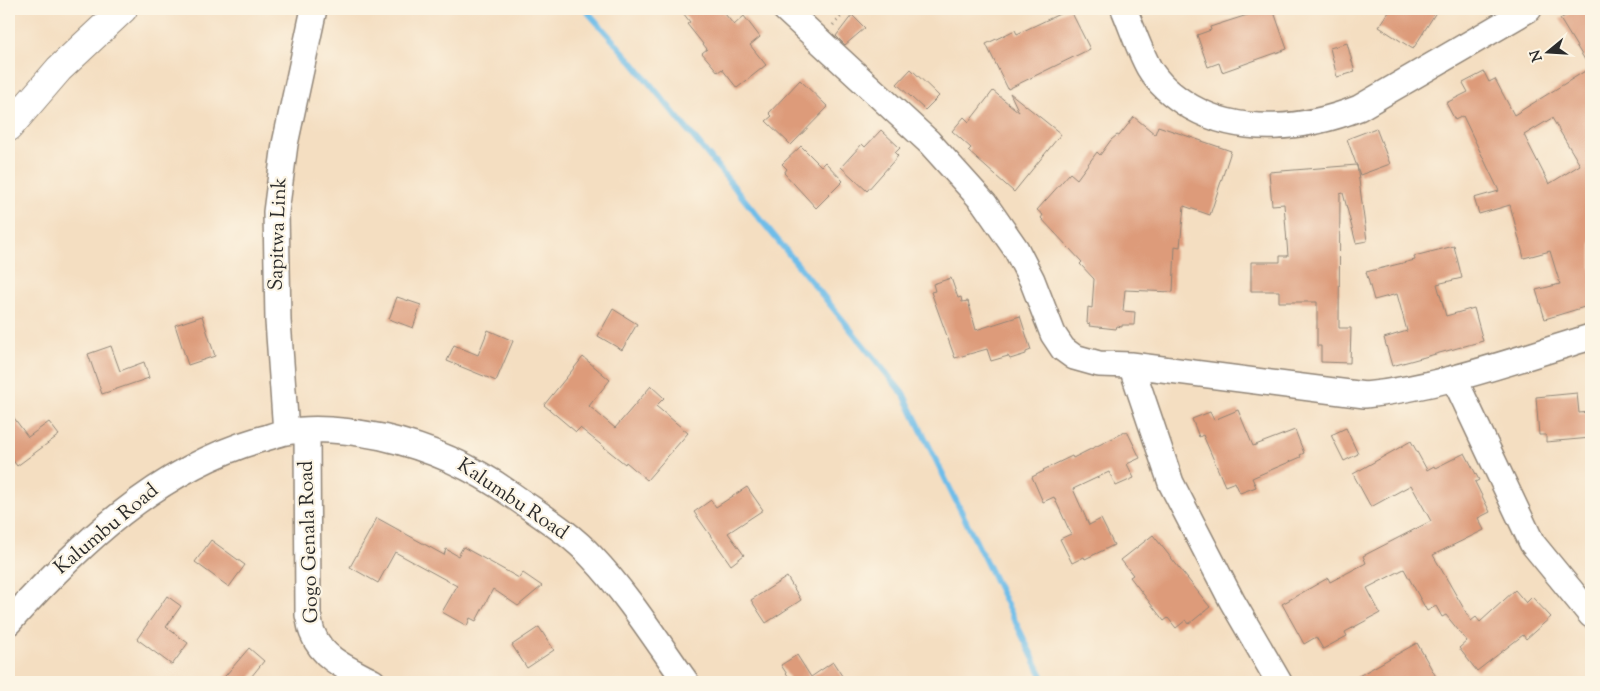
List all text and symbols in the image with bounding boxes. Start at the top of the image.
north arrow [1522,28,1572,78]
text: N [1526,47,1549,64]
street label: Sapitwa Link [263,177,295,291]
street label: Kalumbu Road [451,452,573,548]
street label: Gogo Genala Road [293,460,327,624]
street label: Kalumbu Road [48,478,166,582]

